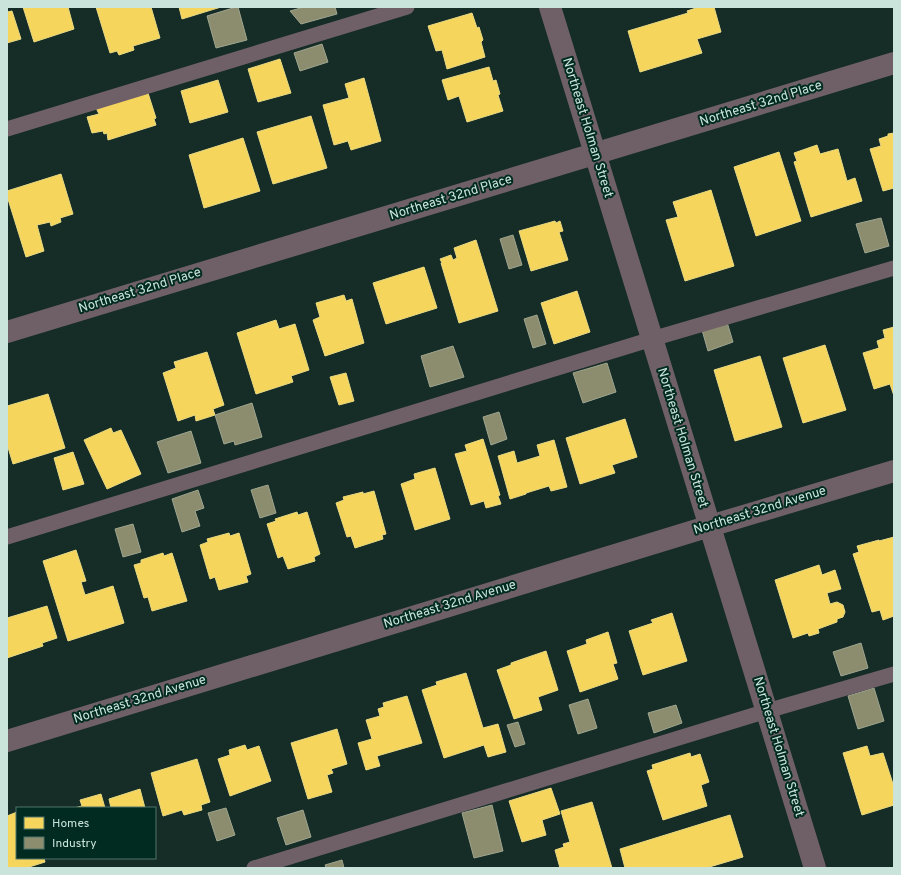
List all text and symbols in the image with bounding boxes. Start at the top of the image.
street label: Northeast Holman Street [558,56,616,200]
street label: Northeast 32nd Place [698,78,824,130]
street label: Northeast 32nd Place [388,172,514,224]
street label: Northeast 32nd Place [77,265,203,317]
street label: Northeast Holman Street [653,366,711,510]
street label: Northeast 32nd Avenue [692,483,828,539]
street label: Northeast 32nd Avenue [382,577,518,633]
street label: Northeast 32nd Avenue [72,672,208,728]
street label: Northeast Holman Street [749,675,807,819]
legend [16,807,156,859]
text: Homes [52,816,89,832]
text: Industry [52,836,97,852]

